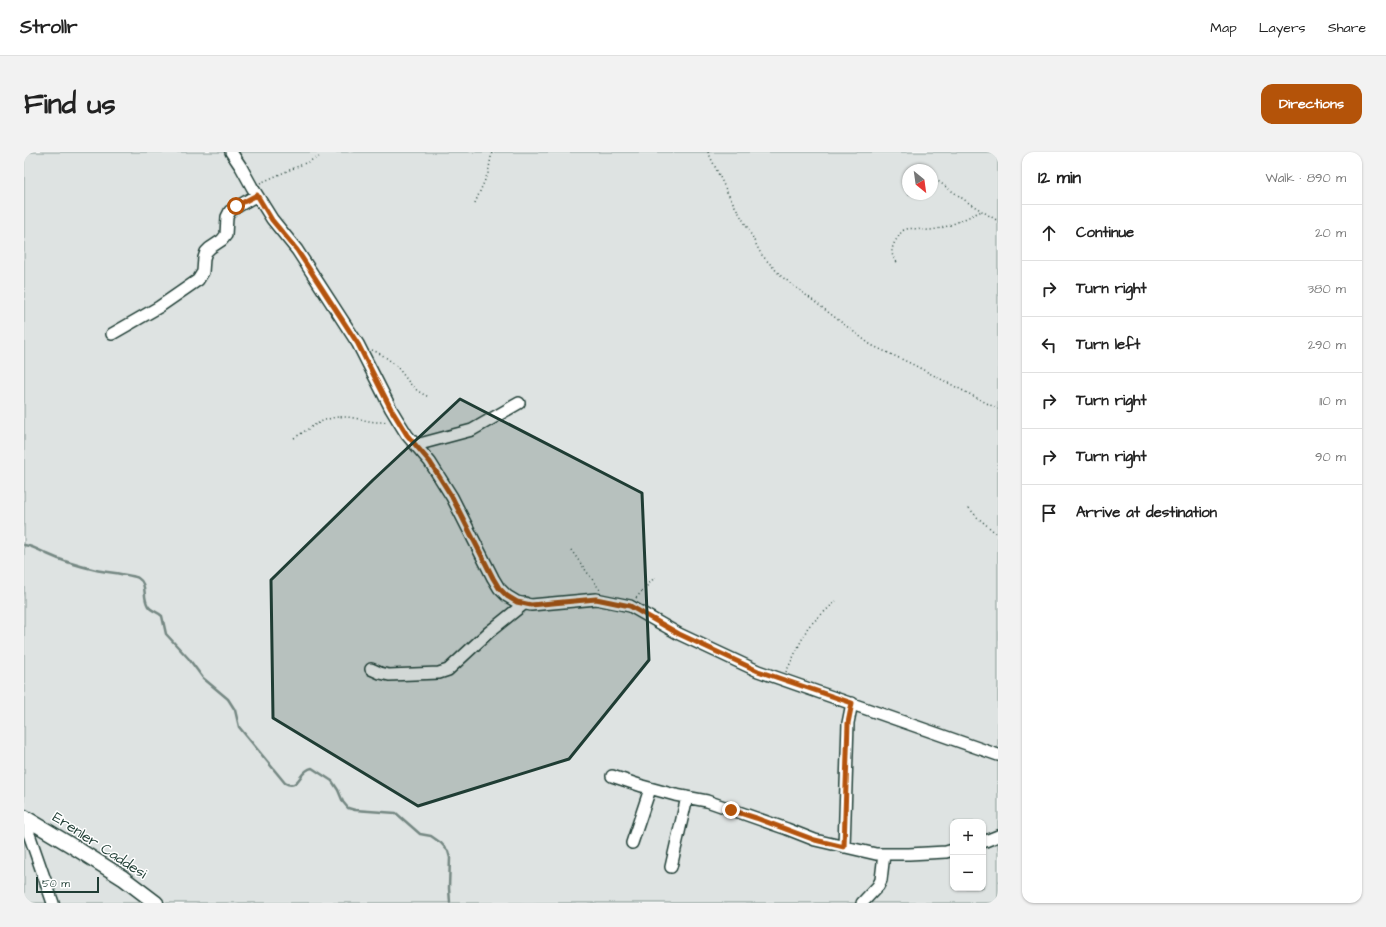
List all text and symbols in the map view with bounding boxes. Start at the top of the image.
text: Strollr [20,14,78,41]
text: Map [1210,18,1237,38]
text: Layers [1259,18,1306,38]
text: Share [1328,18,1366,38]
button: Directions [1261,84,1362,124]
text: Find us [24,85,115,124]
north arrow [902,164,938,200]
text: 12 min [1038,166,1081,190]
text: Walk · 890 m [1266,169,1346,187]
route start [227,197,245,215]
icon: ahead [1038,222,1060,244]
text: Continue [1076,222,1134,243]
text: 20 m [1315,224,1346,242]
icon: right [1038,278,1060,300]
text: Turn right [1076,278,1147,299]
text: 380 m [1307,280,1346,298]
icon: left [1038,334,1060,356]
text: Turn left [1076,334,1140,355]
text: 290 m [1308,336,1346,354]
icon: right [1038,390,1060,412]
text: Turn right [1076,390,1147,411]
text: 110 m [1319,392,1346,410]
icon: right [1038,446,1060,468]
text: Turn right [1076,446,1147,467]
text: 90 m [1315,448,1346,466]
icon: arrive [1038,502,1060,524]
text: Arrive at destination [1076,502,1217,523]
route end [722,801,740,819]
street label: Erenler Caddesi [48,807,152,884]
map controls [950,819,986,891]
button: + [950,819,986,855]
button: − [950,855,986,891]
scale bar [36,875,99,894]
text: 50 m [42,876,70,891]

